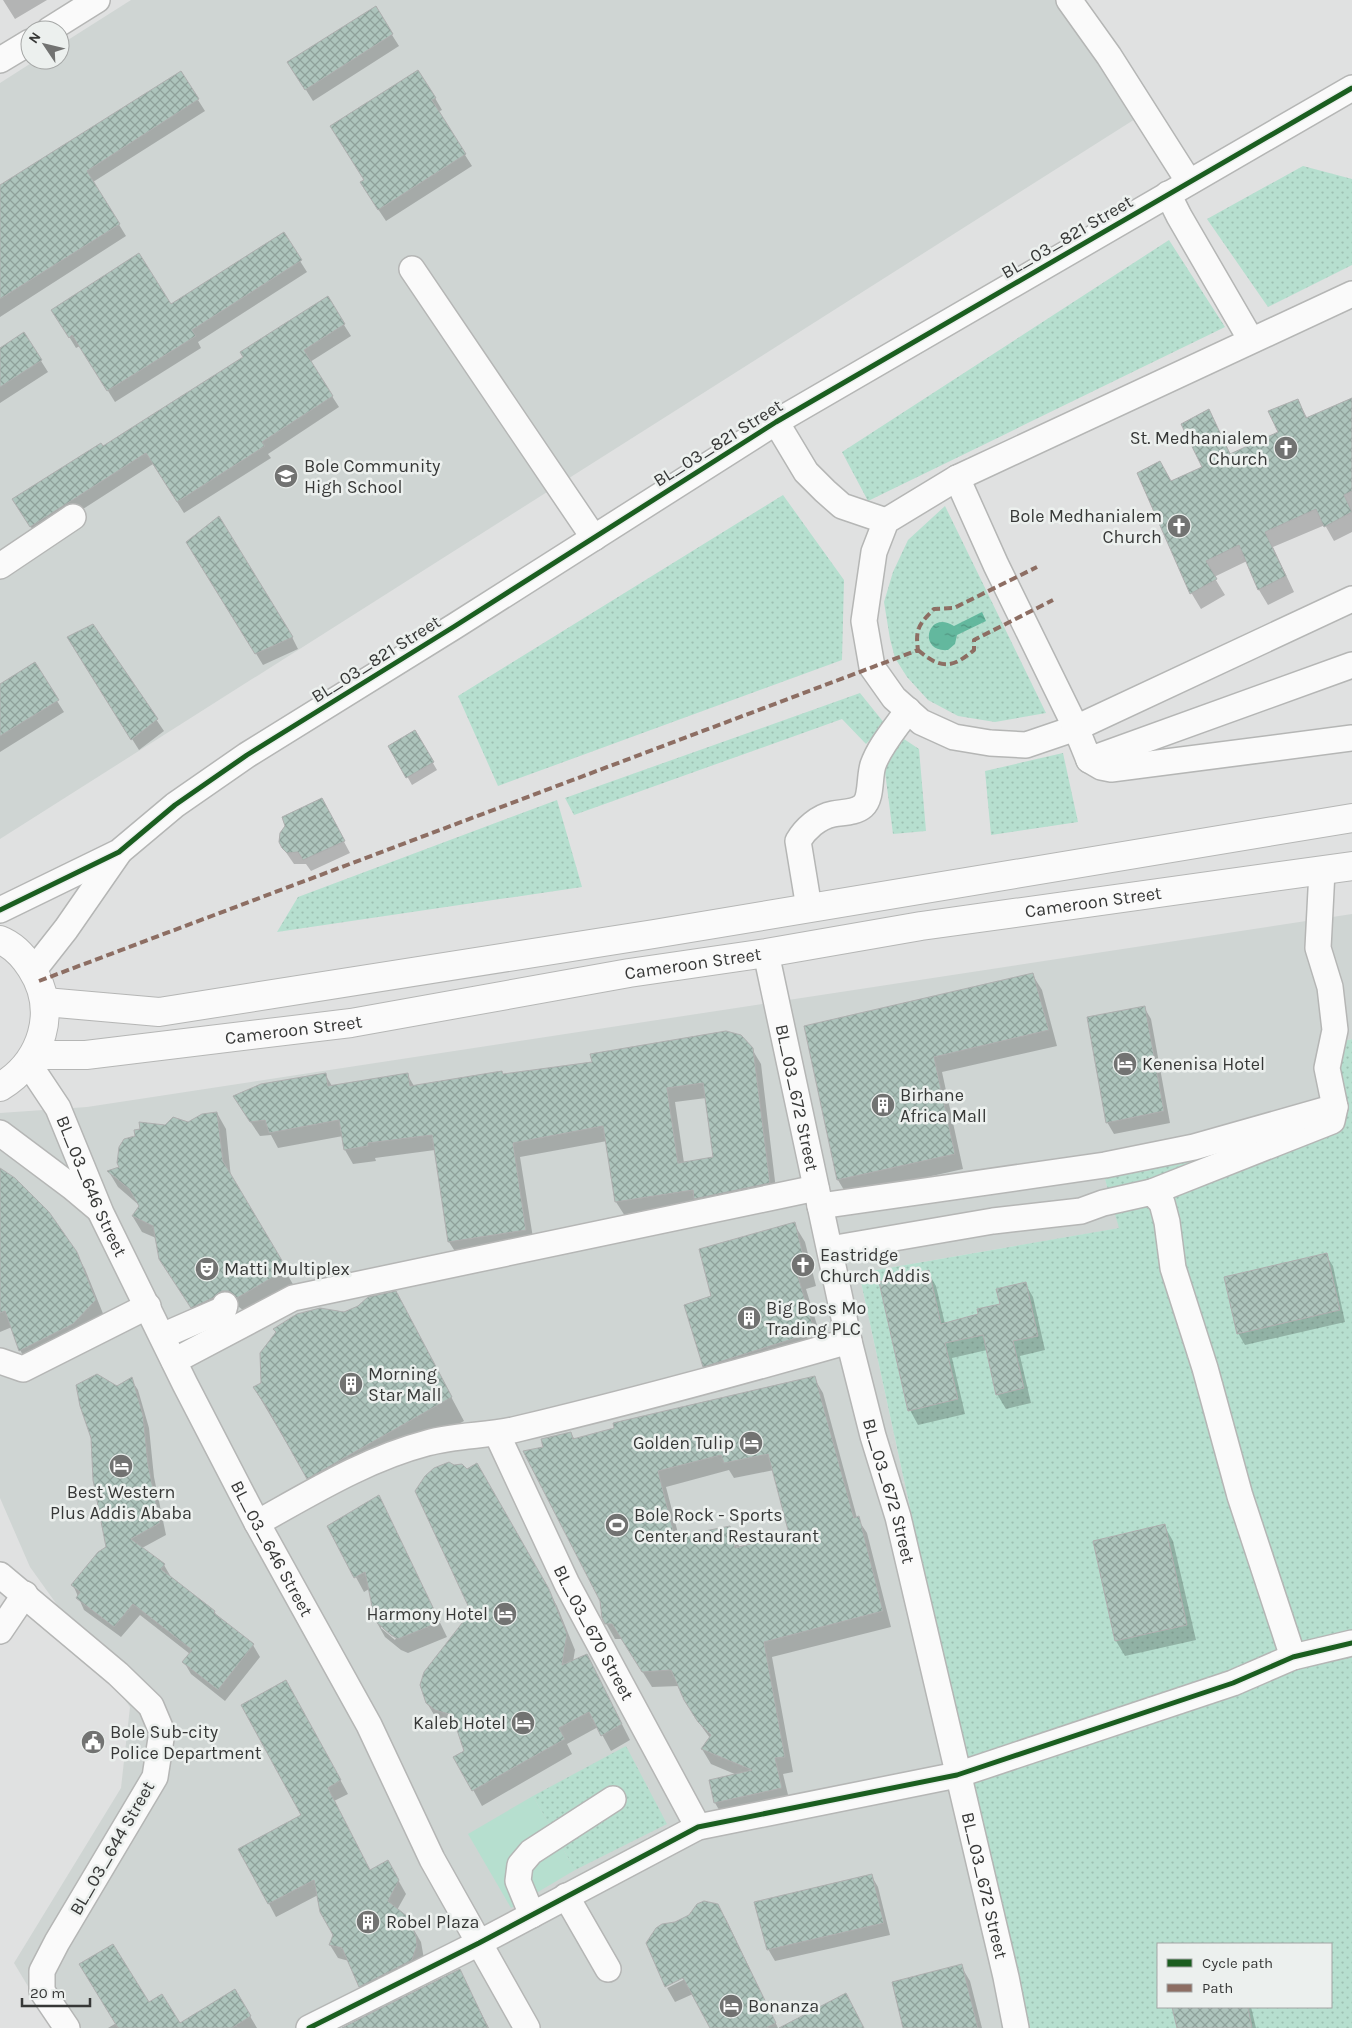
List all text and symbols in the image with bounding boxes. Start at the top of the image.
north arrow [20,20,70,70]
text: N [25,29,45,47]
street label: BL_03_821 Street [997,190,1137,284]
street label: BL_03_821 Street [649,394,787,492]
place label: St. Medhanialem Church [1130,427,1268,470]
church icon: St. Medhanialem Church [1273,435,1299,461]
place label: Bole Community High School [304,455,441,498]
school or university icon: Bole Community High School [273,463,299,489]
place label: Bole Medhanialem Church [1009,505,1162,548]
church icon: Bole Medhanialem Church [1166,513,1192,539]
street label: BL_03_821 Street [307,610,445,708]
street label: Cameroon Street [1023,882,1163,922]
street label: Cameroon Street [623,943,763,985]
street label: Cameroon Street [224,1010,364,1049]
street label: BL_03_672 Street [771,1022,823,1174]
hotel icon: Kenenisa Hotel [1112,1051,1138,1077]
place label: Kenenisa Hotel [1142,1053,1265,1075]
place label: Birhane Africa Mall [900,1084,987,1127]
building icon: Birhane Africa Mall [870,1092,896,1118]
street label: BL_03_646 Street [51,1112,132,1260]
place label: Eastridge Church Addis [820,1244,930,1287]
church icon: Eastridge Church Addis [790,1252,816,1278]
theatre icon: Matti Multiplex [194,1256,220,1282]
place label: Matti Multiplex [224,1258,350,1280]
place label: Big Boss Mo Trading PLC [766,1297,866,1340]
building icon: Big Boss Mo Trading PLC [736,1305,762,1331]
place label: Morning Star Mall [368,1363,442,1406]
building icon: Morning Star Mall [338,1371,364,1397]
street label: BL_03_672 Street [858,1416,920,1566]
hotel icon: Golden Tulip [738,1430,764,1456]
place label: Golden Tulip [633,1432,734,1454]
hotel icon: Best Western Plus Addis Ababa [108,1453,134,1479]
street label: BL_03_646 Street [226,1477,318,1620]
place label: Best Western Plus Addis Ababa [50,1481,192,1524]
place label: Bole Rock - Sports Center and Restaurant [634,1504,819,1547]
sports icon: Bole Rock - Sports Center and Restaurant [604,1512,630,1538]
street label: BL_03_670 Street [549,1562,639,1704]
hotel icon: Harmony Hotel [492,1601,518,1627]
place label: Harmony Hotel [366,1603,488,1625]
hotel icon: Kaleb Hotel [510,1710,536,1736]
place label: Kaleb Hotel [413,1712,506,1734]
place label: Bole Sub-city Police Department [110,1721,262,1764]
public building icon: Bole Sub-city Police Department [80,1729,106,1755]
street label: BL_03_644 Street [65,1777,159,1919]
street label: BL_03_672 Street [957,1810,1012,1961]
building icon: Robel Plaza [355,1909,381,1935]
place label: Robel Plaza [386,1911,479,1933]
legend [1157,1943,1332,2008]
text: Cycle path [1202,1954,1273,1972]
scale bar [22,1976,90,2008]
text: Path [1202,1979,1233,1997]
text: 20 m [30,1984,65,2002]
hotel icon: Bonanza [718,1993,744,2019]
place label: Bonanza [748,1995,819,2017]

